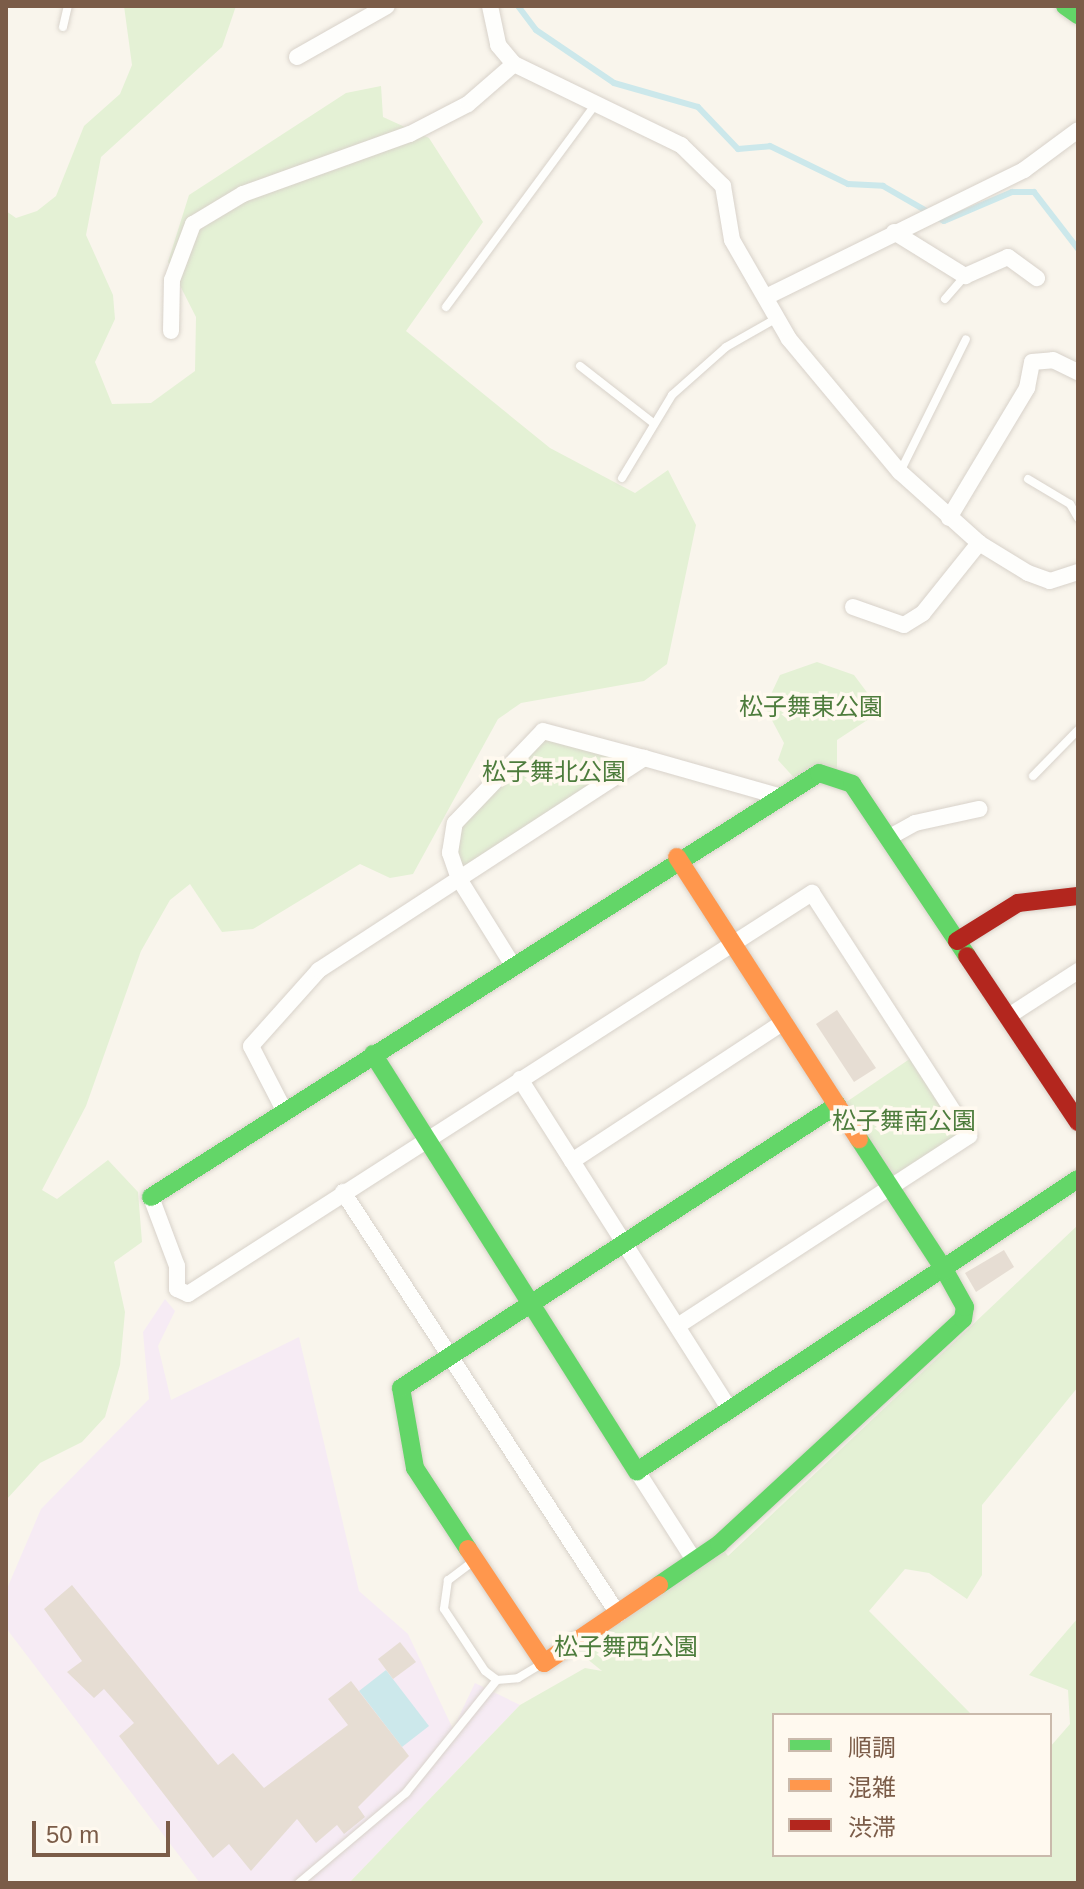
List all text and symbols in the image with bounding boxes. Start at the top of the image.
park label: 松子舞東公園 [739,693,883,721]
park label: 松子舞北公園 [482,758,626,786]
park label: 松子舞南公園 [832,1107,976,1135]
park label: 松子舞西公園 [554,1633,698,1661]
legend [772,1713,1052,1857]
text: 順調 [848,1734,896,1761]
text: 混雑 [848,1774,896,1801]
scale bar [36,1805,174,1855]
text: 渋滞 [848,1814,896,1841]
text: 50 m [46,1821,99,1848]

